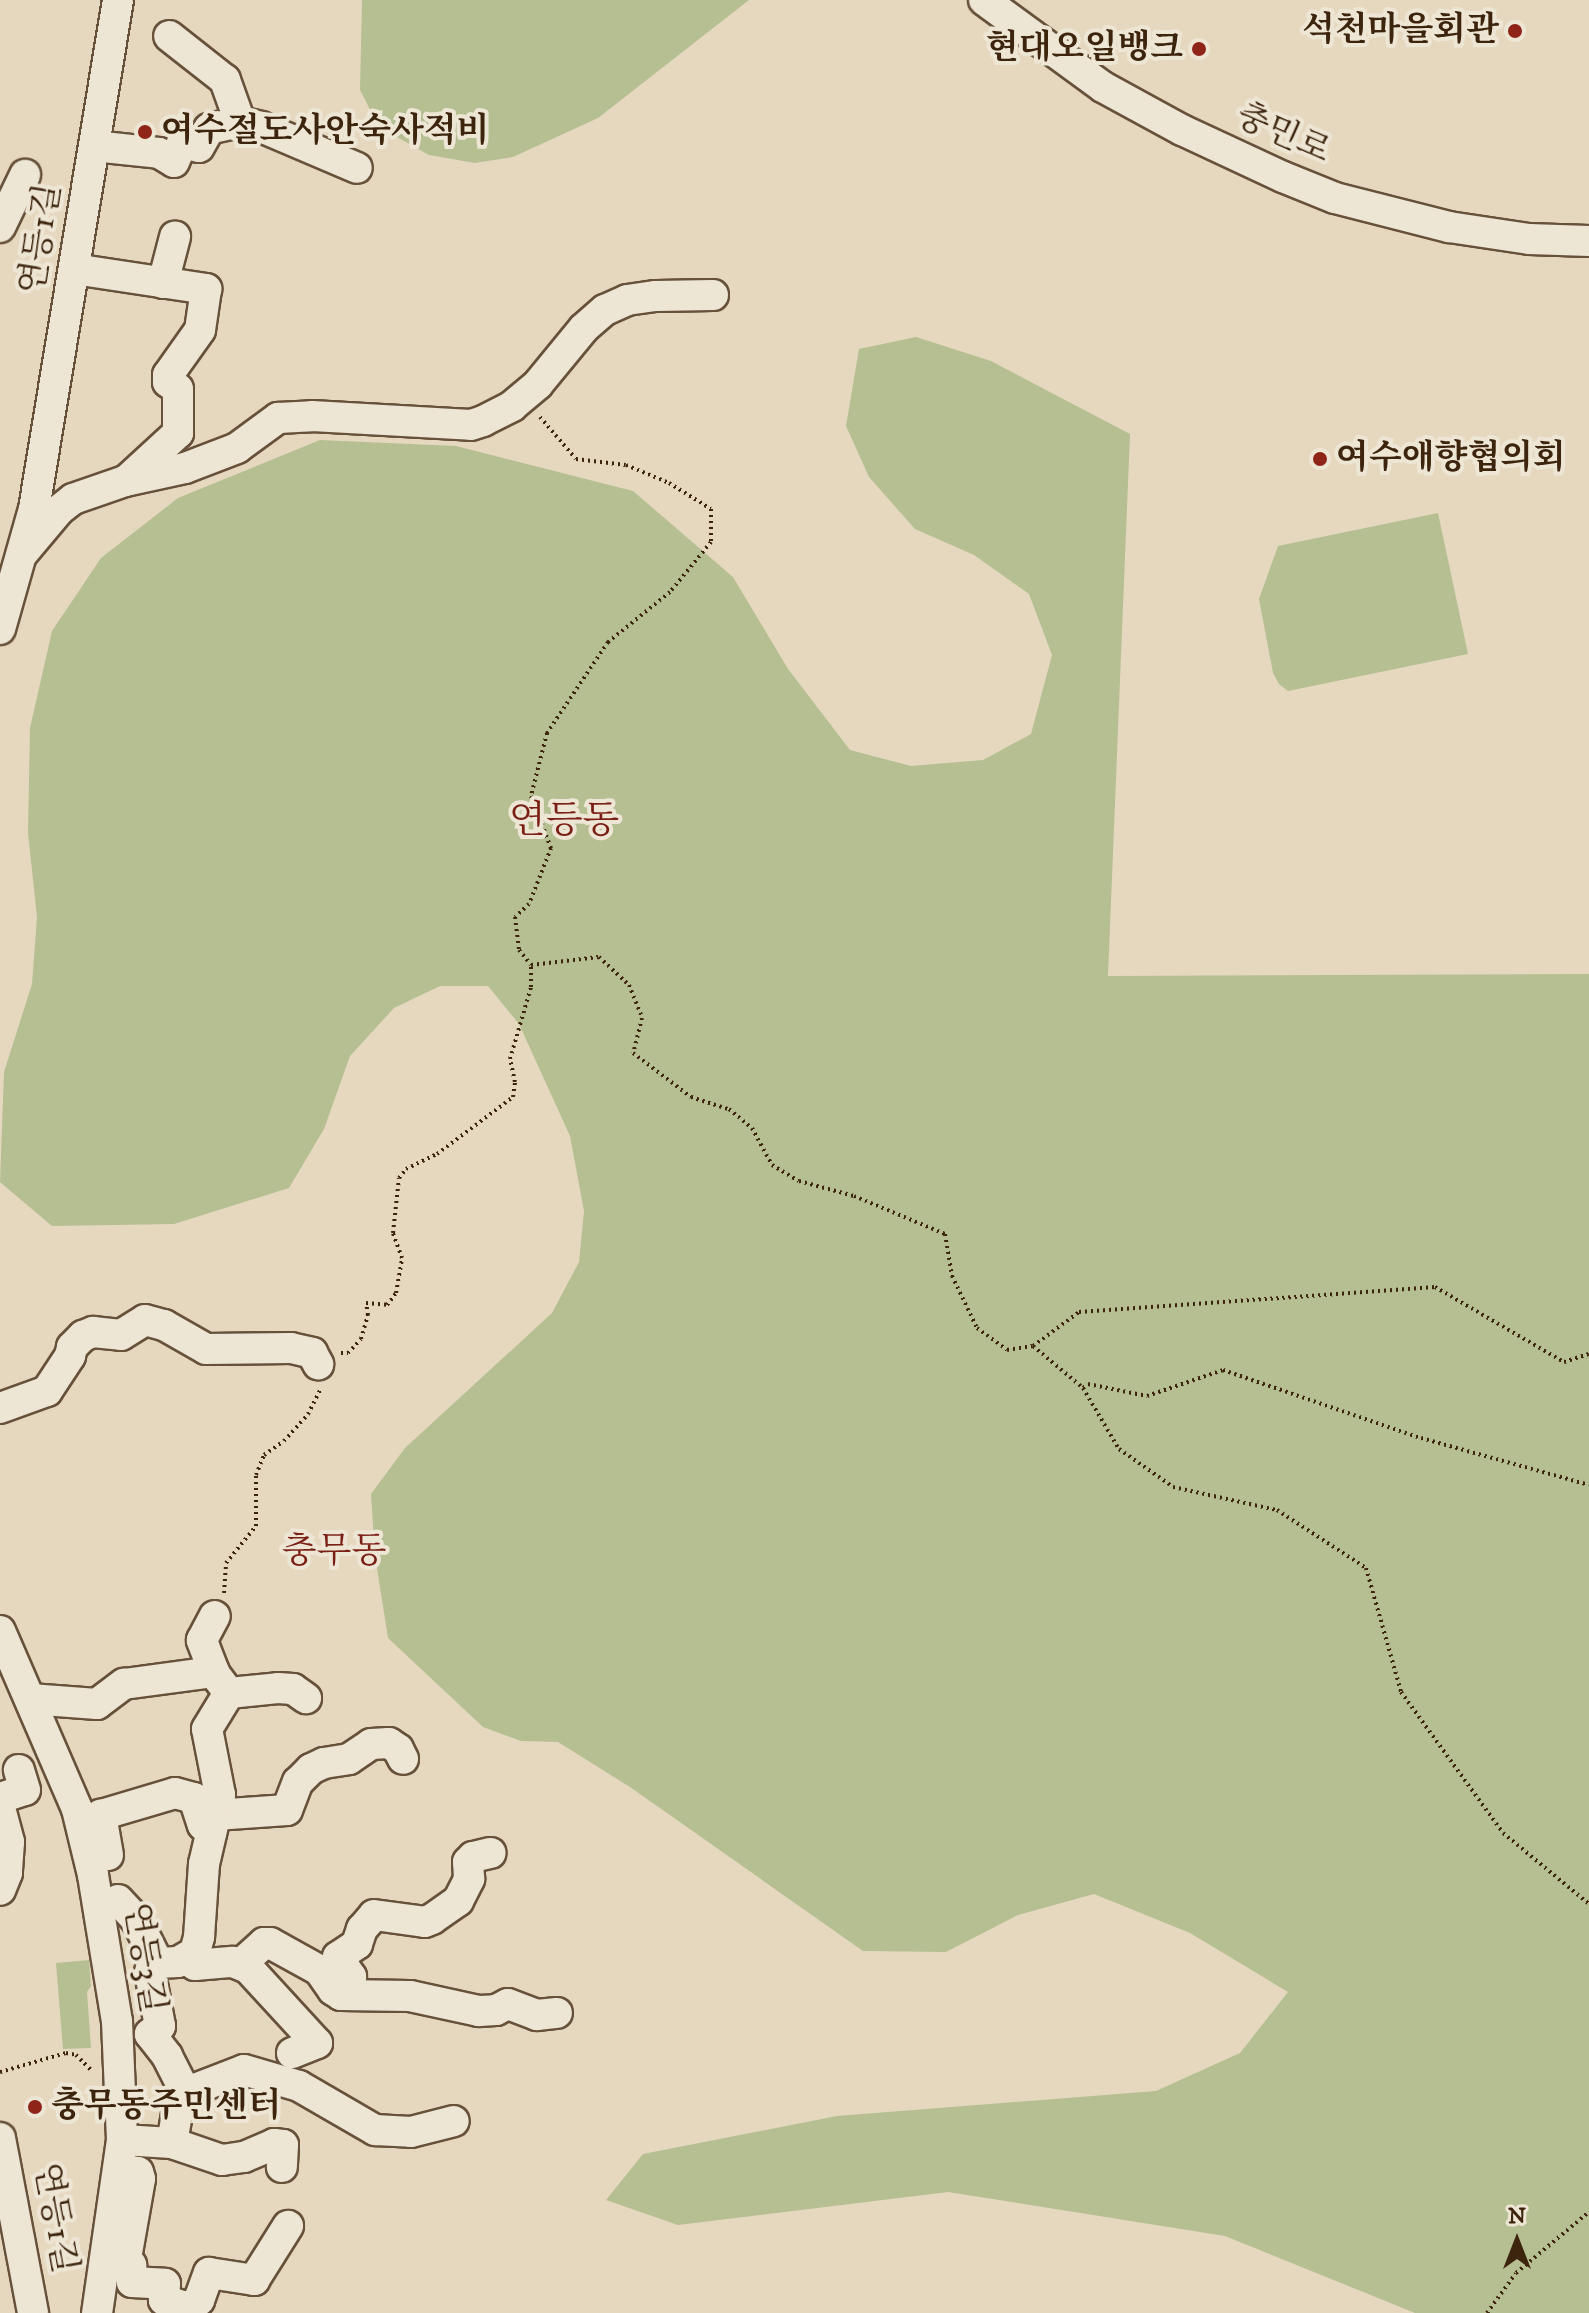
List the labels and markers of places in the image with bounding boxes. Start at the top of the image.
place label: 석천마을회관 [1302,11,1499,51]
marker: 석천마을회관 [1506,22,1524,40]
place label: 현대오일뱅크 [986,29,1183,69]
marker: 현대오일뱅크 [1190,40,1208,58]
place label: 여수절도사안숙사적비 [161,112,489,152]
marker: 여수절도사안숙사적비 [136,123,154,141]
place label: 여수애향협의회 [1336,439,1566,479]
marker: 여수애향협의회 [1311,450,1329,468]
place label: 충무동주민센터 [51,2087,281,2127]
marker: 충무동주민센터 [26,2098,44,2116]

